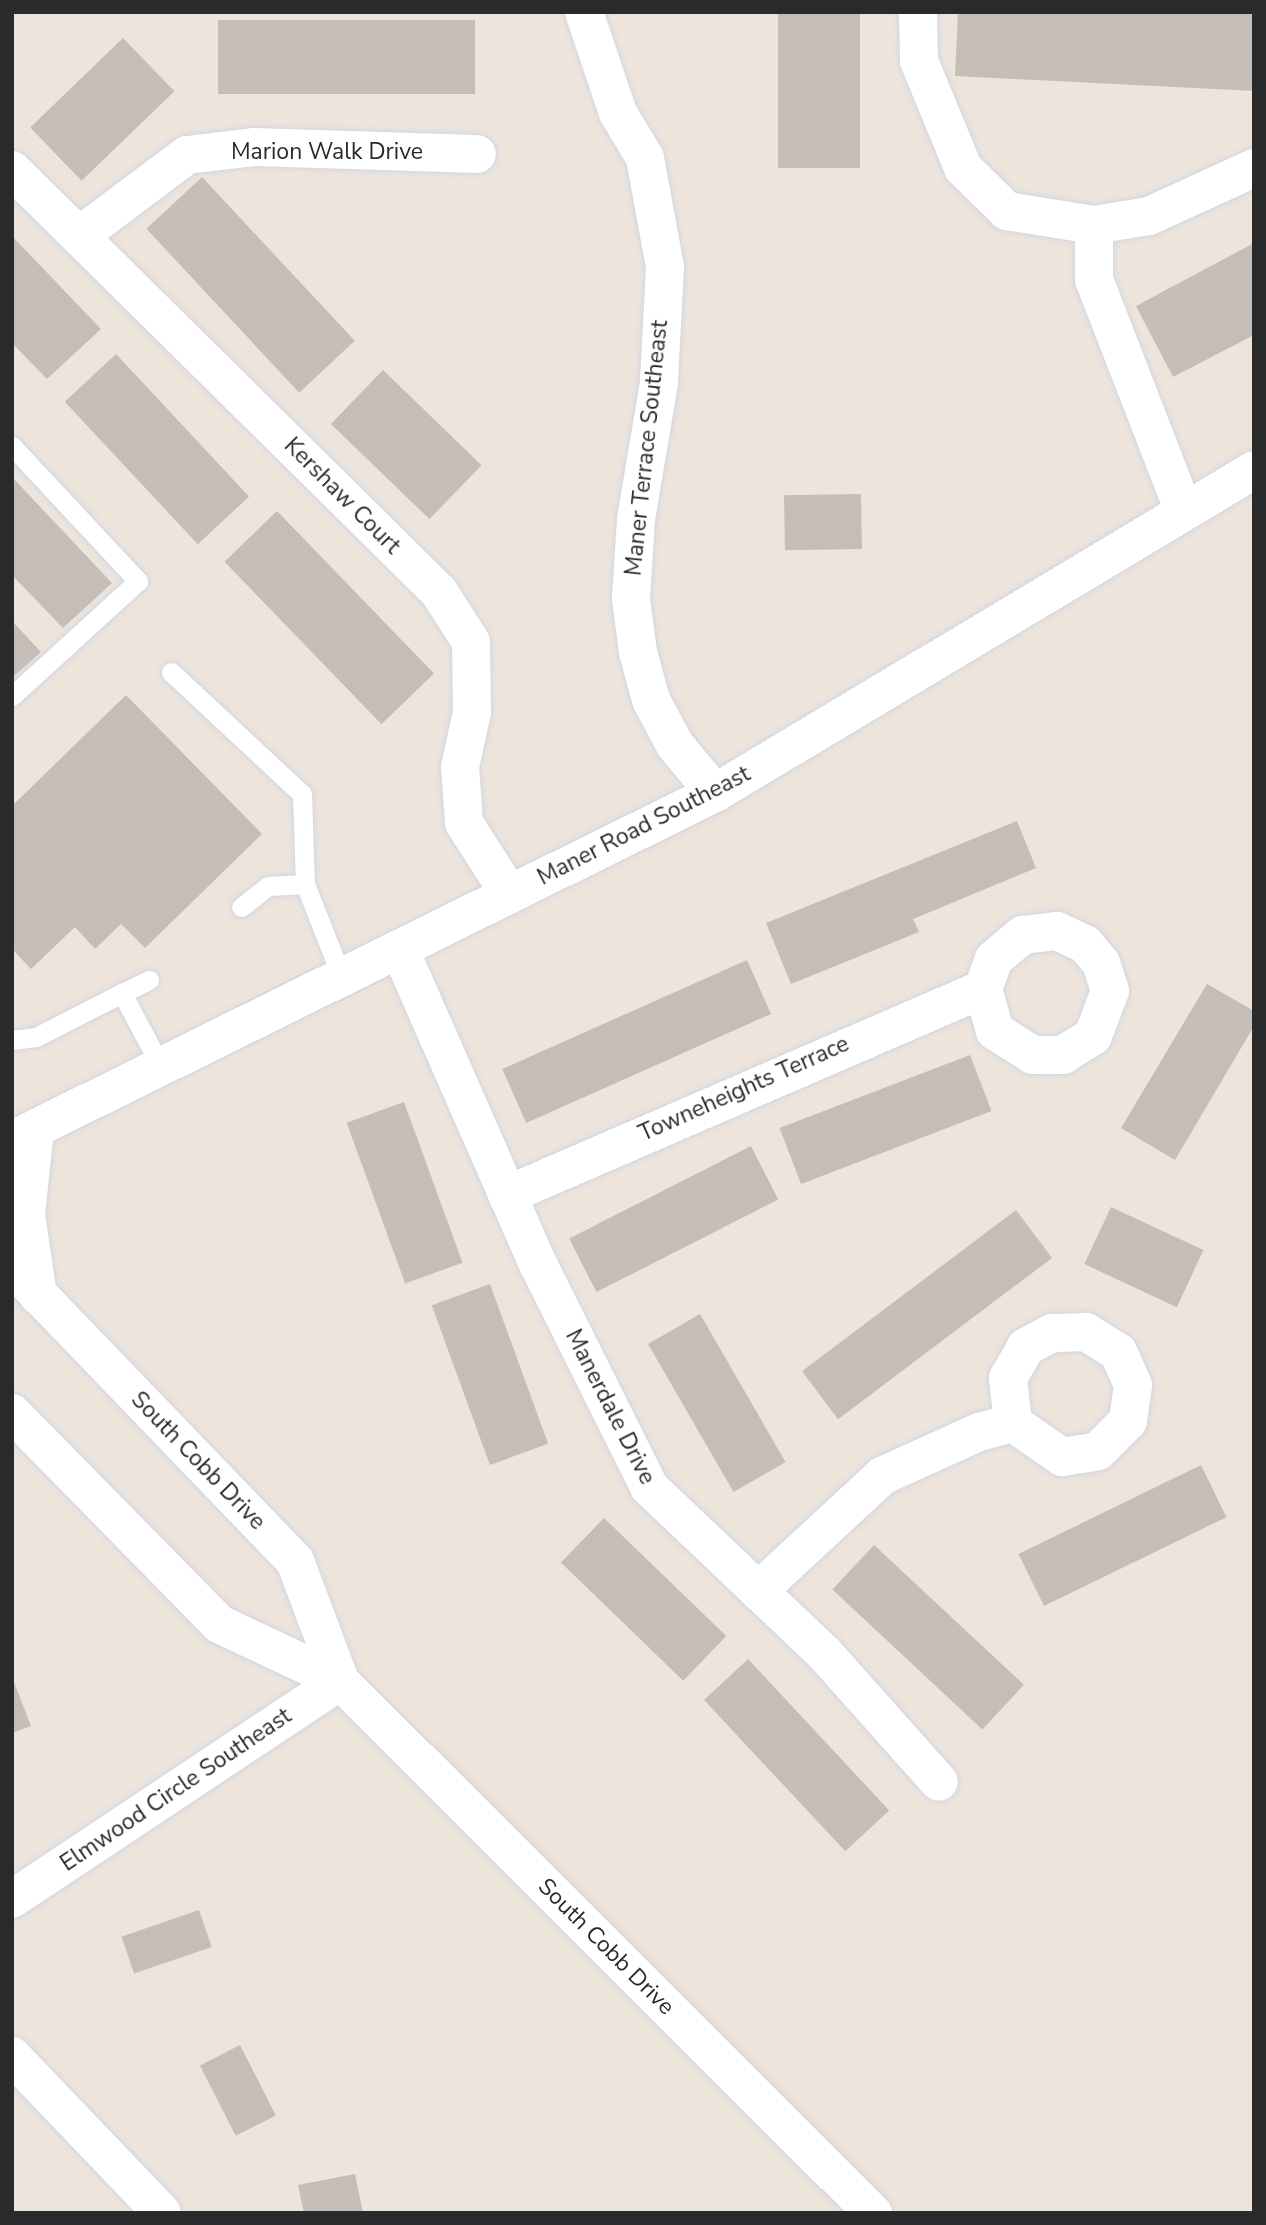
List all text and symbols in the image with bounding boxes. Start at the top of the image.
street label: Marion Walk Drive [231,138,423,166]
street label: Maner Terrace Southeast [620,319,674,577]
street label: Kershaw Court [278,432,406,560]
street label: Maner Road Southeast [533,760,755,892]
street label: Towneheights Terrace [635,1030,853,1148]
street label: Manerdale Drive [559,1325,661,1489]
street label: South Cobb Drive [125,1386,271,1536]
street label: Elmwood Circle Southeast [55,1702,297,1878]
street label: South Cobb Drive [532,1873,680,2021]

